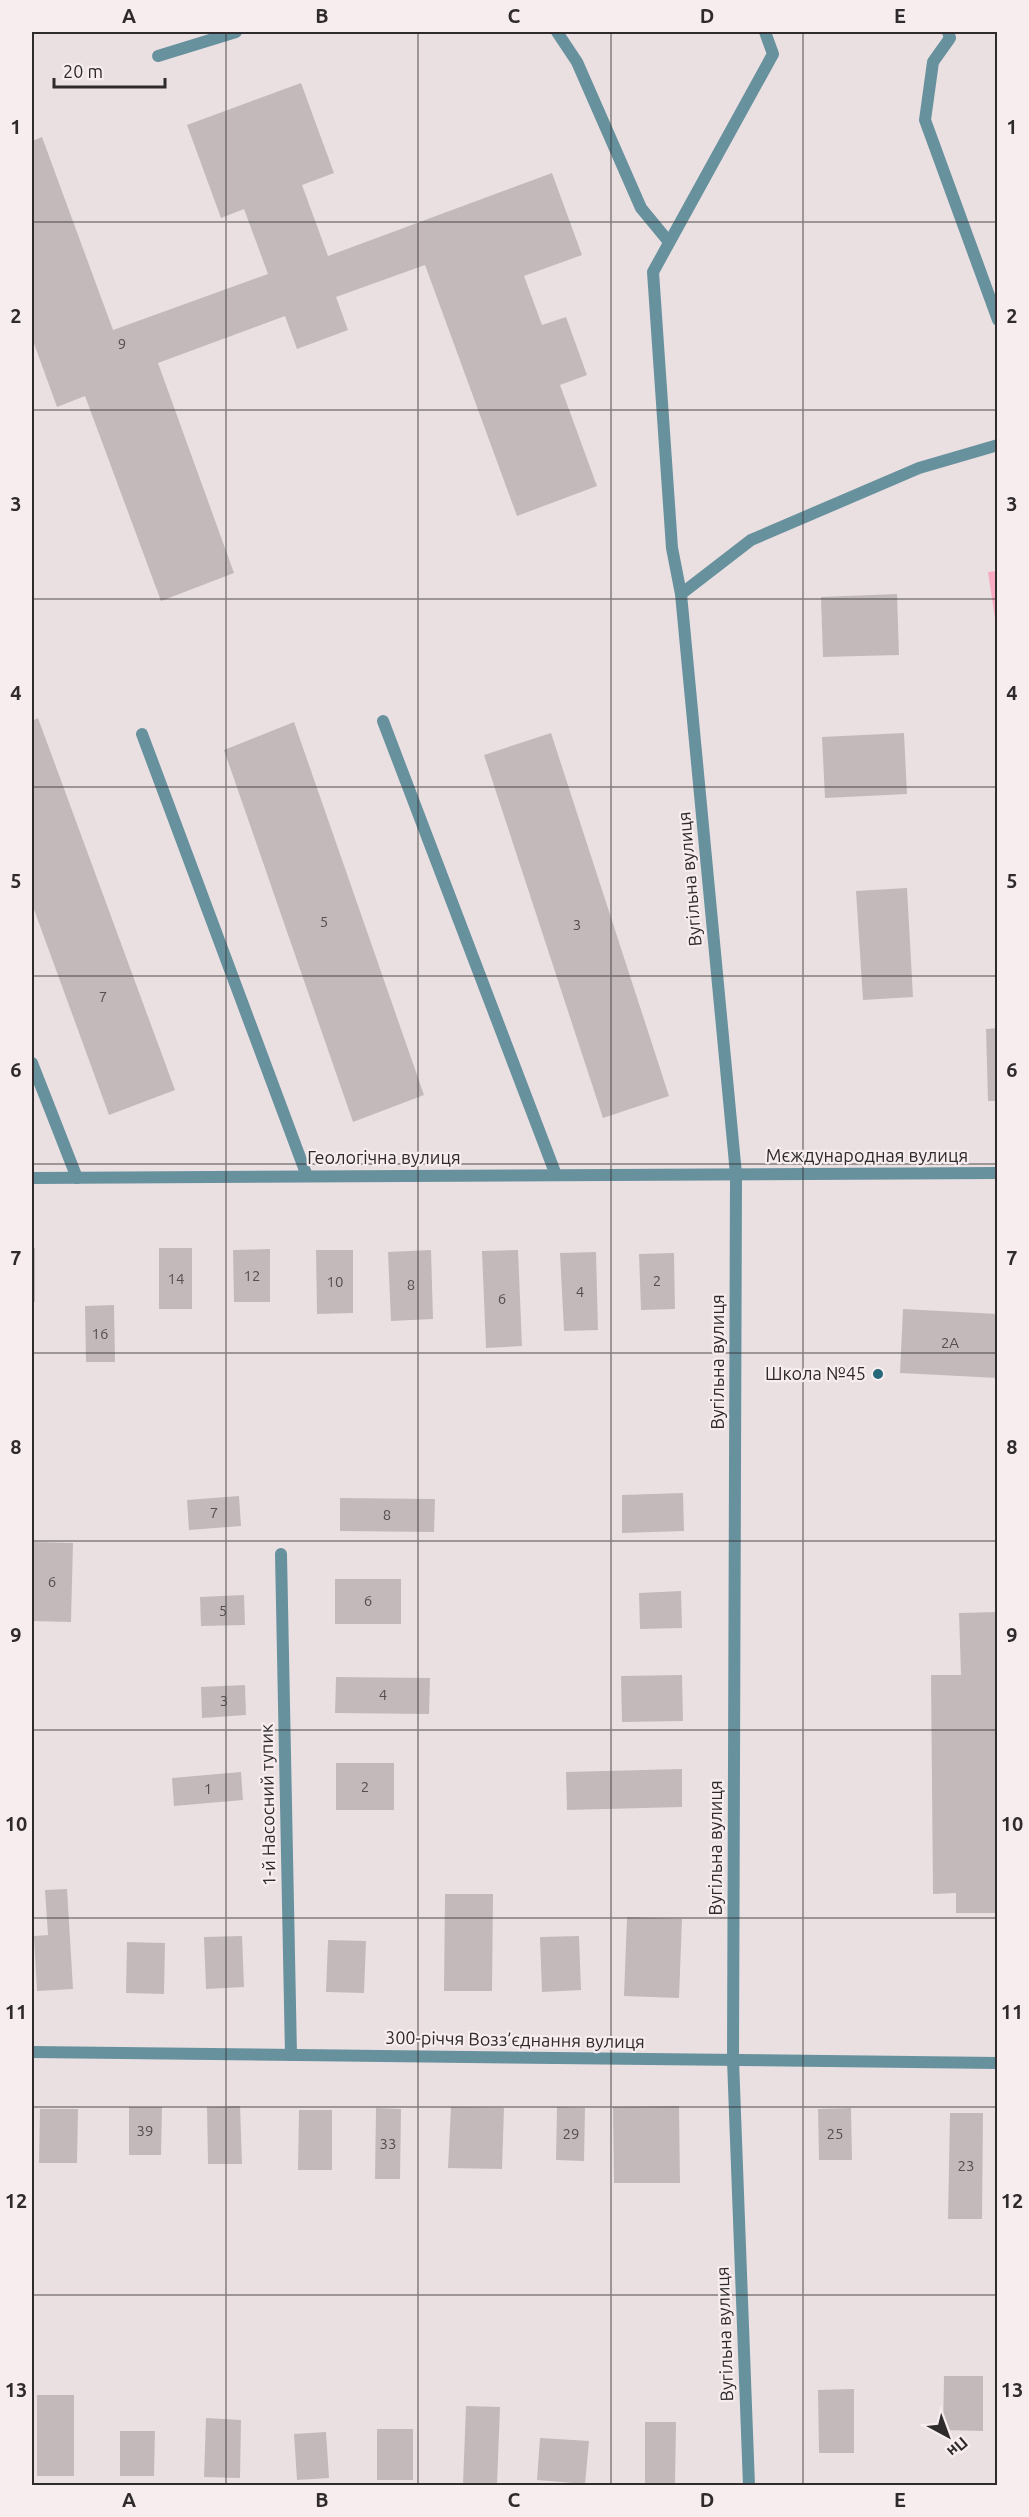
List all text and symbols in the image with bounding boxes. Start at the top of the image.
text: A [122,4,136,27]
text: B [315,4,329,27]
text: C [508,4,521,27]
text: D [700,4,714,27]
text: E [894,4,906,27]
scale bar [54,51,165,89]
text: 20 m [63,61,103,81]
text: 1 [10,115,22,138]
text: 1 [1006,115,1018,138]
text: 2 [10,304,22,327]
text: 2 [1006,304,1018,327]
house number: 9 [118,335,126,352]
text: 3 [10,492,22,515]
text: 3 [1006,492,1018,515]
text: 4 [10,681,22,704]
text: 4 [1006,681,1018,704]
street label: Вугільна вулиця [673,811,705,947]
text: 5 [10,869,22,892]
text: 5 [1006,869,1018,892]
house number: 5 [320,913,328,930]
house number: 3 [573,916,581,933]
house number: 7 [99,988,107,1005]
text: 6 [10,1058,22,1081]
text: 6 [1006,1058,1018,1081]
street label: Мєждународная вулиця [766,1145,968,1165]
street label: Геологічна вулиця [307,1147,461,1167]
text: 7 [10,1246,22,1269]
text: 7 [1006,1246,1018,1269]
house number: 12 [244,1267,260,1284]
house number: 14 [168,1270,184,1287]
house number: 2 [653,1272,661,1289]
house number: 10 [327,1273,343,1290]
house number: 8 [407,1276,415,1293]
house number: 4 [576,1283,584,1300]
house number: 6 [498,1290,506,1307]
street label: Вугільна вулиця [707,1294,727,1430]
house number: 16 [92,1325,108,1342]
house number: 2А [941,1334,959,1351]
place label: Школа №45 [765,1363,866,1383]
marker: Школа №45 [871,1367,885,1381]
text: 8 [10,1435,22,1458]
text: 8 [1006,1435,1018,1458]
house number: 7 [210,1504,218,1521]
house number: 8 [383,1506,391,1523]
house number: 6 [48,1573,56,1590]
house number: 6 [364,1592,372,1609]
house number: 5 [219,1602,227,1619]
text: 9 [10,1623,22,1646]
text: 9 [1006,1623,1018,1646]
house number: 4 [379,1686,387,1703]
house number: 3 [220,1692,228,1709]
street label: 1-й Насосний тупик [256,1724,278,1886]
house number: 2 [361,1778,369,1795]
house number: 1 [204,1780,212,1797]
street label: Вугільна вулиця [705,1780,725,1916]
text: 10 [5,1812,27,1835]
text: 10 [1001,1812,1023,1835]
text: 11 [5,2000,27,2023]
text: 11 [1001,2000,1023,2023]
street label: 300-річчя Возз’єднання вулиця [385,2027,645,2051]
house number: 39 [137,2122,153,2139]
house number: 29 [563,2125,579,2142]
house number: 25 [827,2125,843,2142]
house number: 33 [380,2135,396,2152]
house number: 23 [958,2157,974,2174]
text: 12 [5,2189,27,2212]
text: 12 [1001,2189,1023,2212]
street label: Вугільна вулиця [712,2266,736,2402]
text: 13 [5,2378,27,2401]
text: 13 [1001,2378,1023,2401]
north arrow [918,2406,978,2466]
text: Пн [944,2434,972,2461]
text: A [122,2488,136,2511]
text: B [315,2488,329,2511]
text: C [508,2488,521,2511]
text: D [700,2488,714,2511]
text: E [894,2488,906,2511]

